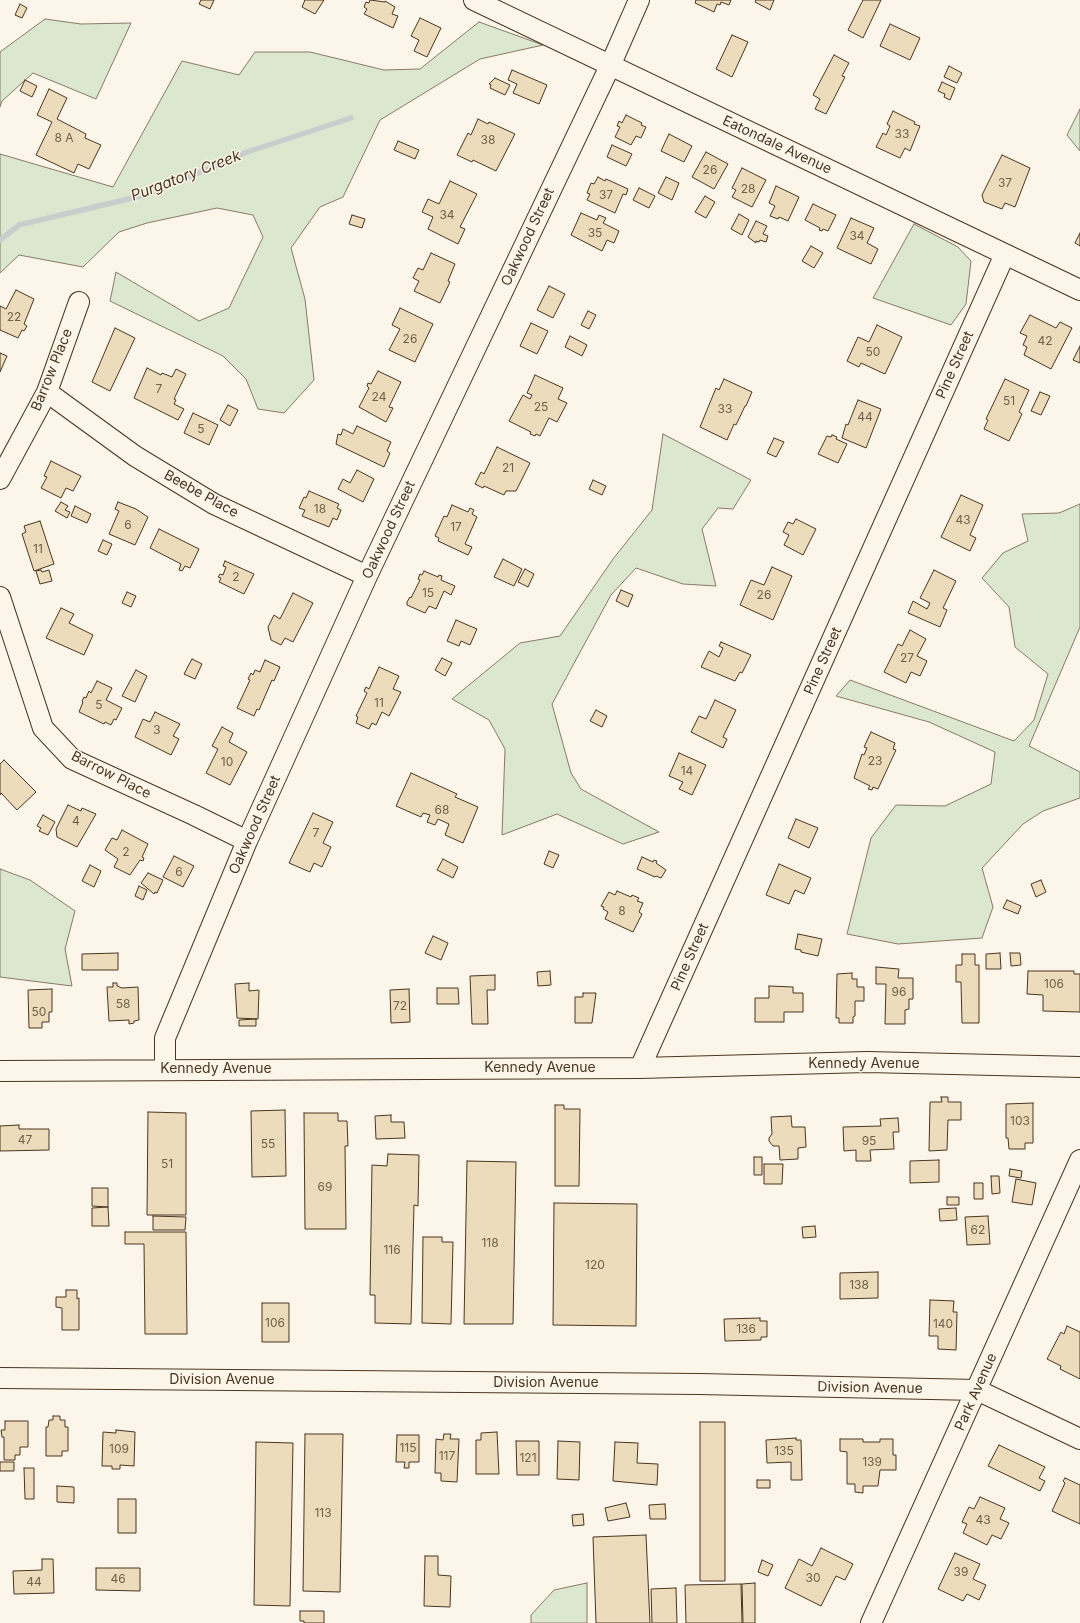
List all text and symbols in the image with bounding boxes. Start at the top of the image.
street label: Eatondale Avenue [720,112,834,178]
house number: 33 [895,127,909,141]
house number: 8 A [54,131,74,145]
house number: 38 [481,133,495,147]
water label: Purgatory Creek [128,147,244,205]
house number: 26 [703,163,717,177]
house number: 37 [998,176,1012,190]
house number: 28 [741,182,755,196]
street label: Oakwood Street [498,185,558,289]
house number: 37 [599,188,613,202]
house number: 34 [439,208,455,222]
house number: 35 [588,226,602,240]
house number: 34 [849,229,865,243]
house number: 22 [7,310,21,324]
street label: Barrow Place [28,326,76,414]
street label: Pine Street [933,329,977,401]
house number: 26 [403,332,417,346]
house number: 42 [1037,334,1053,348]
house number: 50 [866,345,880,359]
house number: 7 [156,382,162,396]
house number: 24 [372,390,386,404]
house number: 51 [1003,394,1015,408]
house number: 25 [534,400,548,414]
house number: 33 [718,402,732,416]
house number: 44 [857,410,873,424]
house number: 5 [197,422,205,436]
house number: 21 [502,461,514,475]
street label: Beebe Place [161,467,241,521]
street label: Oakwood Street [359,478,419,582]
house number: 18 [314,502,326,516]
house number: 43 [955,513,971,527]
house number: 6 [124,518,132,532]
house number: 17 [450,520,462,534]
house number: 11 [33,542,43,556]
house number: 2 [232,570,240,584]
house number: 15 [422,586,434,600]
house number: 26 [757,588,771,602]
street label: Pine Street [801,625,845,697]
house number: 27 [900,651,914,665]
house number: 11 [374,696,384,710]
house number: 5 [95,698,103,712]
house number: 3 [153,723,161,737]
street label: Barrow Place [68,748,154,802]
house number: 23 [868,754,882,768]
house number: 10 [221,755,233,769]
house number: 14 [681,764,693,778]
street label: Oakwood Street [226,773,284,877]
house number: 68 [435,803,449,817]
house number: 4 [72,814,80,828]
house number: 7 [313,826,319,840]
house number: 2 [122,845,130,859]
house number: 6 [175,865,183,879]
house number: 8 [618,904,626,918]
street label: Pine Street [668,921,712,993]
house number: 106 [1044,977,1064,991]
house number: 96 [892,985,906,999]
house number: 58 [116,997,130,1011]
house number: 72 [393,999,407,1013]
house number: 50 [32,1005,46,1019]
street label: Kennedy Avenue [808,1056,920,1072]
street label: Kennedy Avenue [484,1060,596,1076]
street label: Kennedy Avenue [160,1061,272,1077]
house number: 103 [1010,1114,1030,1128]
house number: 47 [18,1133,32,1147]
house number: 95 [862,1134,876,1148]
house number: 55 [261,1137,275,1151]
house number: 51 [161,1157,173,1171]
house number: 69 [318,1180,332,1194]
house number: 62 [971,1223,985,1237]
house number: 118 [481,1236,499,1250]
house number: 116 [383,1243,401,1257]
house number: 120 [585,1258,605,1272]
house number: 138 [849,1278,869,1292]
house number: 106 [265,1316,285,1330]
house number: 140 [933,1317,953,1331]
house number: 136 [736,1322,756,1336]
street label: Park Avenue [951,1351,1001,1433]
street label: Division Avenue [169,1372,275,1388]
street label: Division Avenue [493,1375,599,1391]
street label: Division Avenue [817,1379,923,1397]
house number: 115 [399,1441,417,1455]
house number: 109 [109,1442,129,1456]
house number: 135 [774,1444,794,1458]
house number: 117 [439,1449,455,1463]
house number: 121 [519,1451,537,1465]
house number: 139 [862,1455,882,1469]
house number: 113 [314,1506,332,1520]
house number: 43 [975,1513,991,1527]
house number: 39 [954,1565,968,1579]
house number: 30 [806,1571,820,1585]
house number: 46 [110,1572,126,1586]
house number: 44 [26,1575,42,1589]

